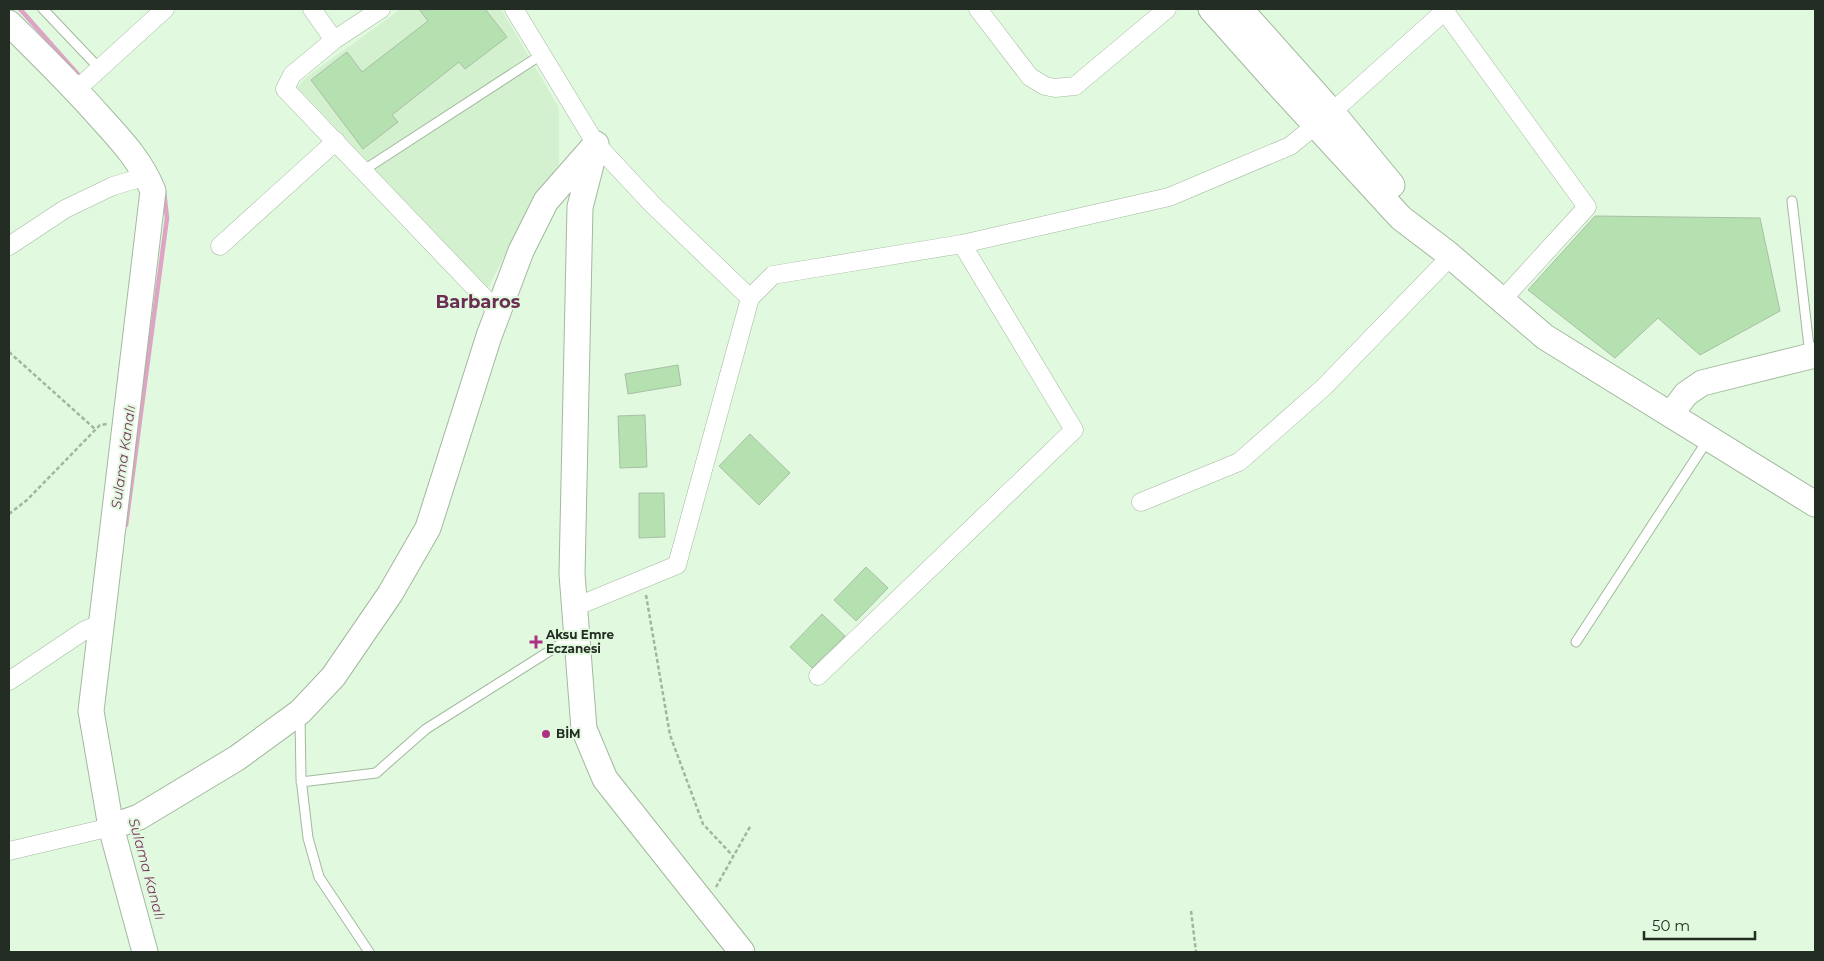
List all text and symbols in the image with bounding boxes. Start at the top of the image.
district label: Barbaros [436,291,521,313]
water label: Sulama Kanalı [107,404,139,510]
place label: Aksu Emre Eczanesi [545,627,615,656]
marker: Aksu Emre Eczanesi [530,636,542,648]
place label: BİM [556,726,581,741]
marker: BİM [540,728,552,740]
water label: Sulama Kanalı [125,816,169,922]
scale bar [1644,908,1755,940]
text: 50 m [1652,916,1690,935]

